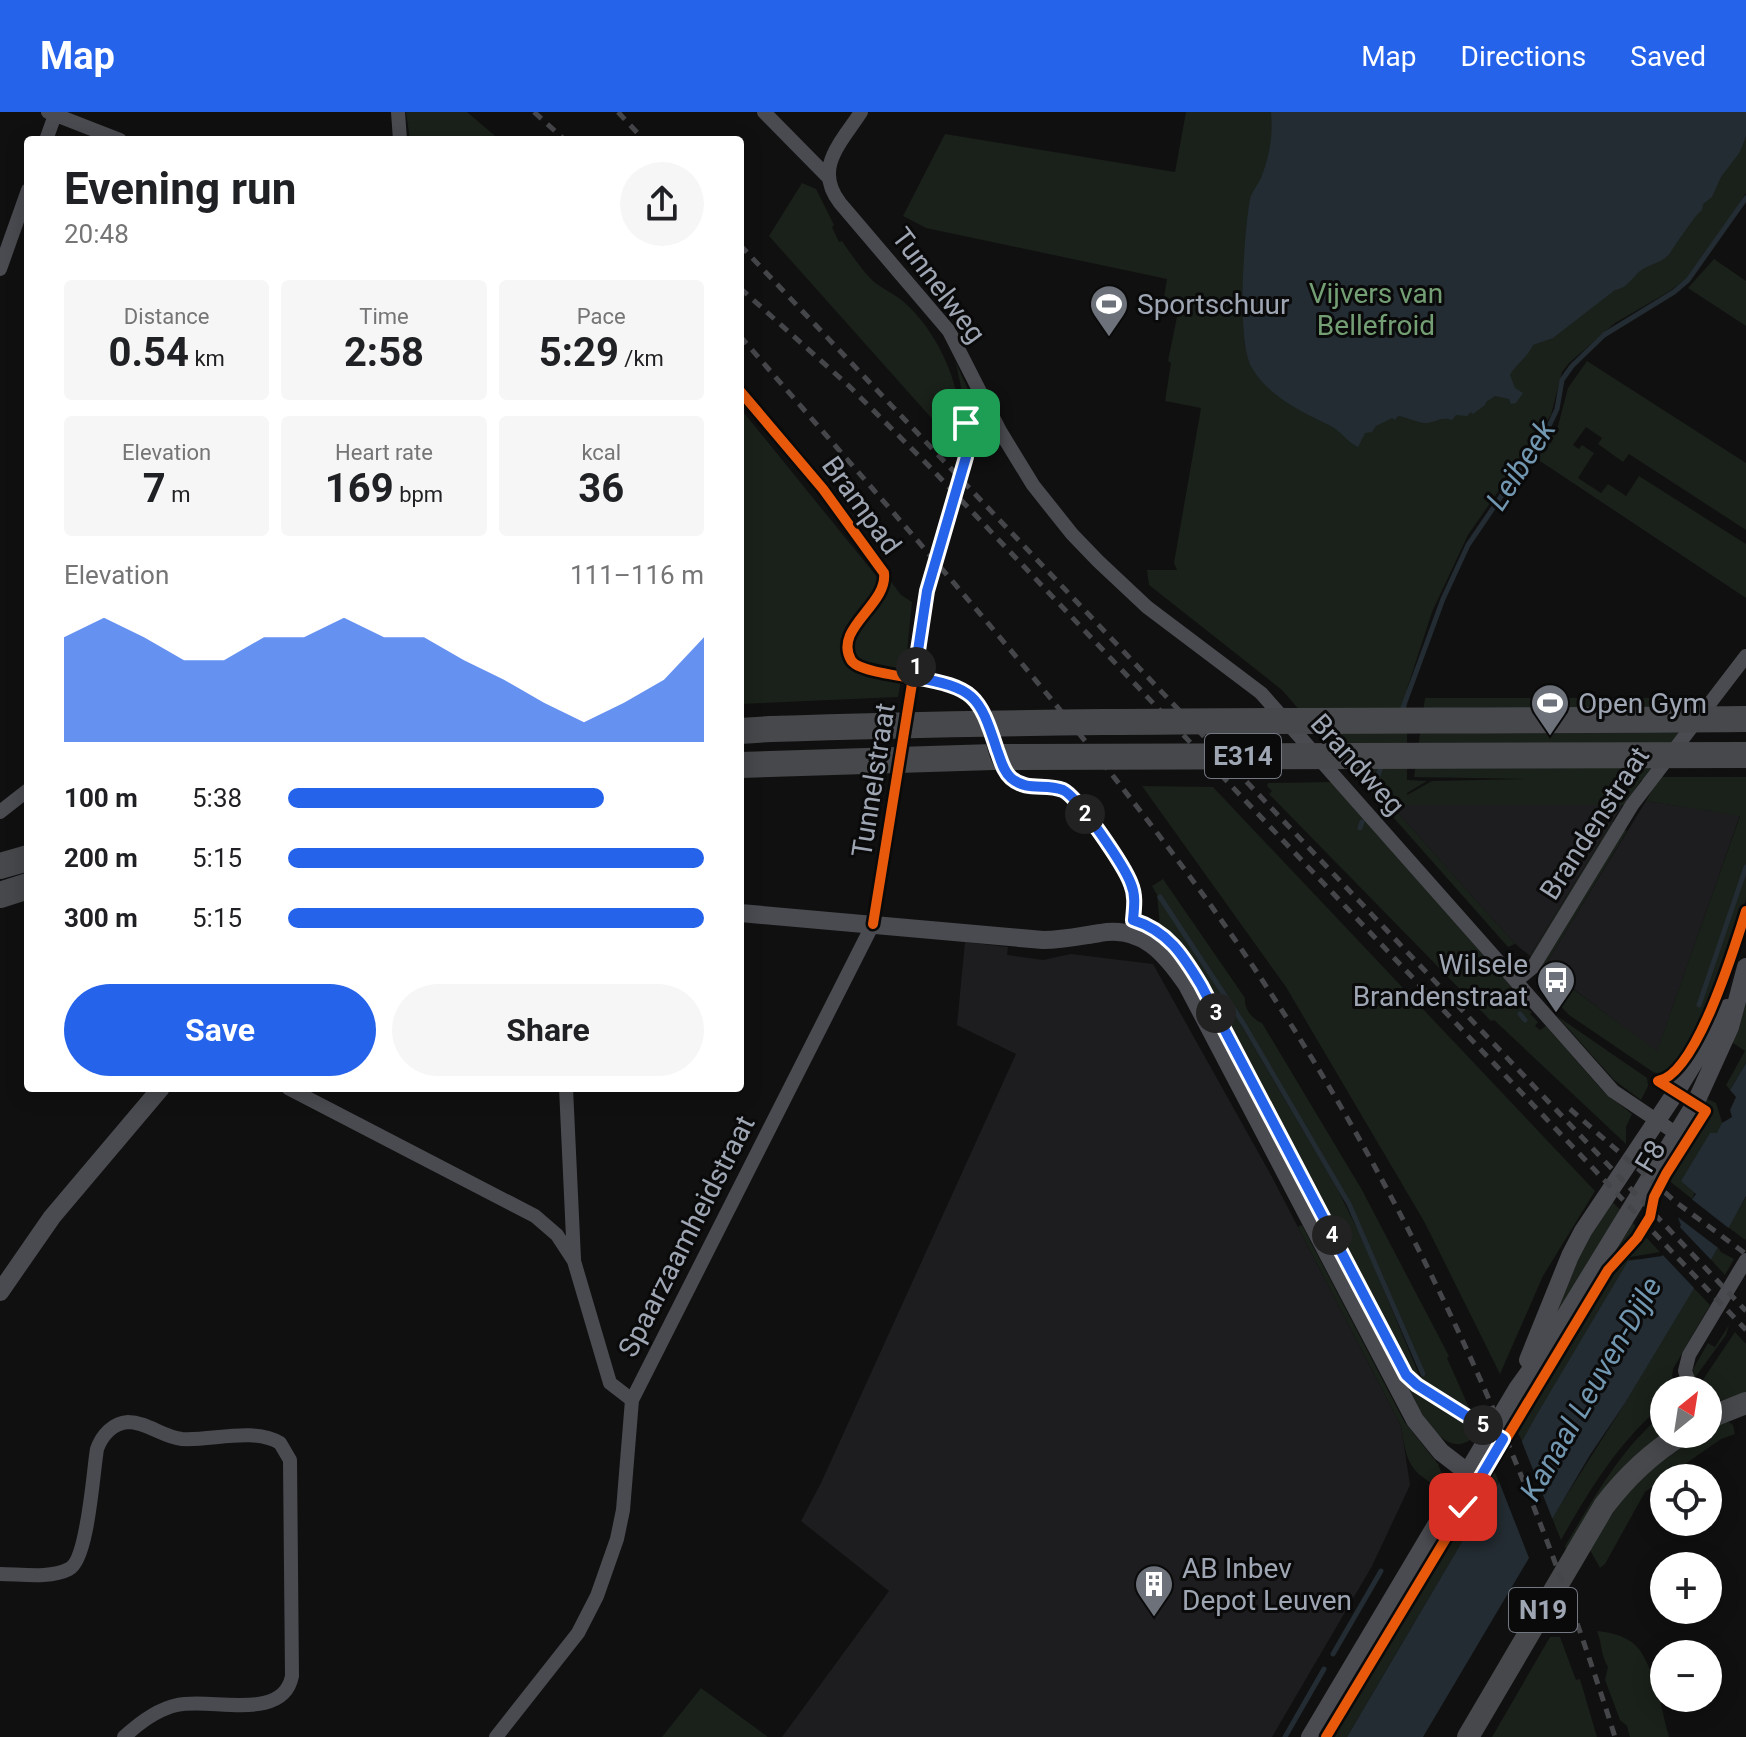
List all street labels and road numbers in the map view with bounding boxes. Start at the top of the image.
street label: Tunnelweg [885,221,992,349]
street label: Brampad [815,450,908,561]
street label: Tunnelstraat [845,701,902,860]
street label: Brandweg [1304,707,1412,822]
road number: E314 [1205,734,1281,778]
street label: Brandenstraat [1533,741,1656,906]
street label: Spaarzaamheidstraat [611,1110,762,1362]
street label: F8 [1628,1134,1673,1178]
road number: N19 [1509,1588,1577,1632]

